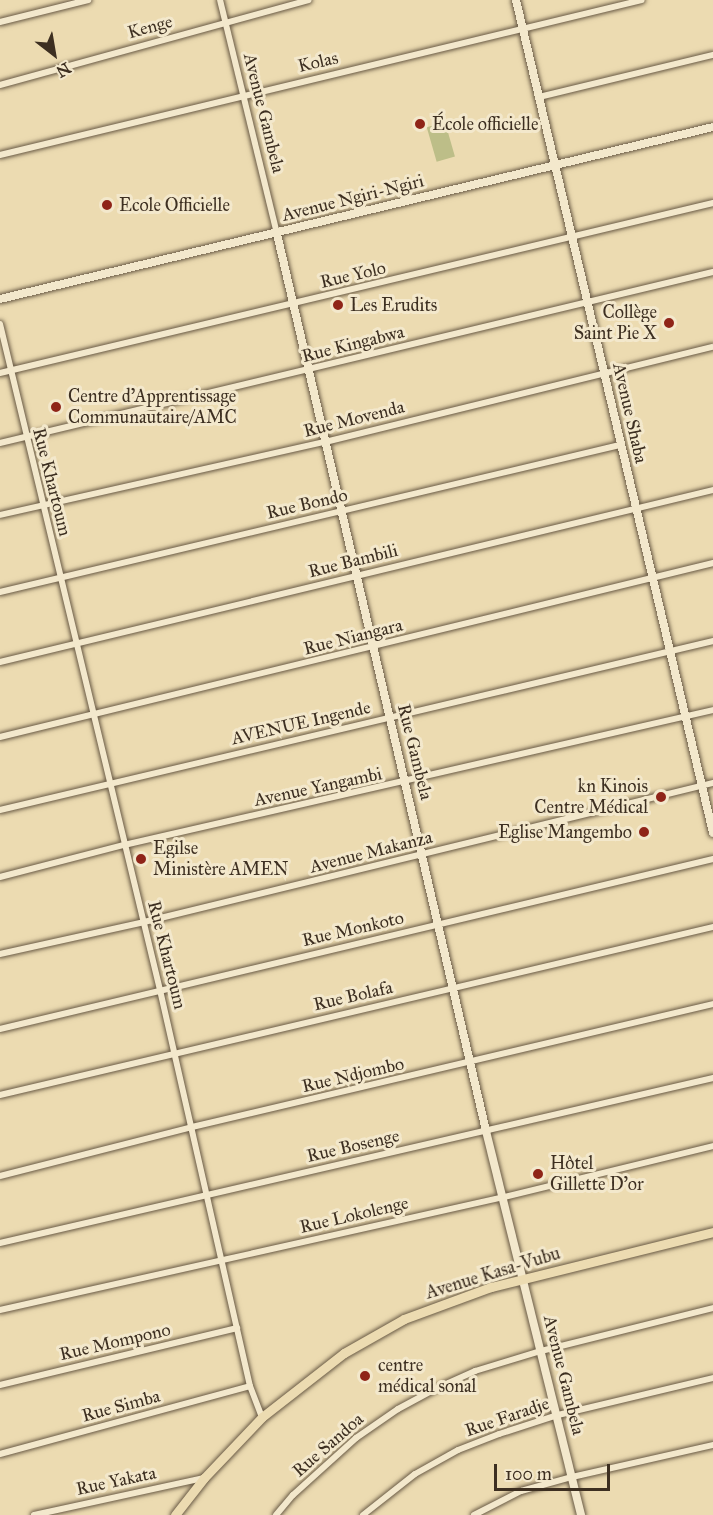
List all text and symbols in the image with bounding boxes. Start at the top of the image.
street label: Kenge [125,11,175,43]
north arrow [24,24,84,84]
street label: Kolas [296,47,340,77]
street label: Avenue Gambela [239,51,289,175]
text: N [53,58,74,81]
place label: École officielle [432,113,538,135]
marker: École officielle [413,117,427,131]
street label: Avenue Ngiri-Ngiri [280,170,426,226]
place label: Ecole Officielle [119,194,230,216]
marker: Ecole Officielle [100,198,114,212]
street label: Rue Yolo [318,257,388,293]
place label: Les Erudits [350,294,437,316]
marker: Les Erudits [331,298,345,312]
place label: Collège Saint Pie X [574,302,657,344]
marker: Collège Saint Pie X [662,316,676,330]
street label: Rue Kingabwa [300,321,406,367]
street label: Avenue Shaba [608,361,652,465]
place label: Centre d'Apprentissage Communautaire/AMC [68,386,237,428]
street label: Rue Movenda [301,396,407,442]
marker: Centre d'Apprentissage Communautaire/AMC [49,400,63,414]
street label: Rue Khartoum [28,426,76,538]
street label: Rue Bondo [264,484,350,524]
street label: Rue Bambili [306,539,400,583]
street label: Rue Niangara [301,614,405,660]
street label: AVENUE Ingende [229,697,373,749]
street label: Rue Gambela [393,702,437,802]
street label: Avenue Yangambi [252,763,384,811]
place label: kn Kinois Centre Médical [534,776,648,818]
marker: kn Kinois Centre Médical [652,788,670,806]
place label: Eglise Mangembo [498,821,632,843]
marker: Eglise Mangembo [637,825,651,839]
street label: Avenue Makanza [307,826,435,878]
place label: Egilse Ministère AMEN [153,838,288,880]
marker: Egilse Ministère AMEN [134,852,148,866]
street label: Rue Khartoum [143,899,191,1011]
street label: Rue Monkoto [300,907,406,951]
street label: Rue Bolafa [311,976,395,1016]
street label: Rue Ndjombo [300,1053,406,1097]
street label: Rue Bosenge [305,1125,401,1167]
place label: Hôtel Gillette D'or [550,1153,644,1196]
marker: Hôtel Gillette D'or [531,1167,545,1181]
street label: Rue Lokolenge [297,1192,411,1238]
street label: Avenue Kasa-Vubu [423,1242,563,1304]
street label: Avenue Gambela [539,1313,589,1437]
street label: Rue Mompono [57,1319,173,1365]
place label: centre médical sonal [378,1355,476,1398]
marker: centre médical sonal [356,1367,374,1385]
street label: Rue Simba [79,1385,163,1427]
street label: Rue Faradje [462,1393,552,1441]
street label: Rue Sandoa [288,1408,368,1482]
scale bar [497,1452,612,1490]
street label: Rue Yakata [74,1462,158,1500]
text: 100 m [505,1463,552,1485]

